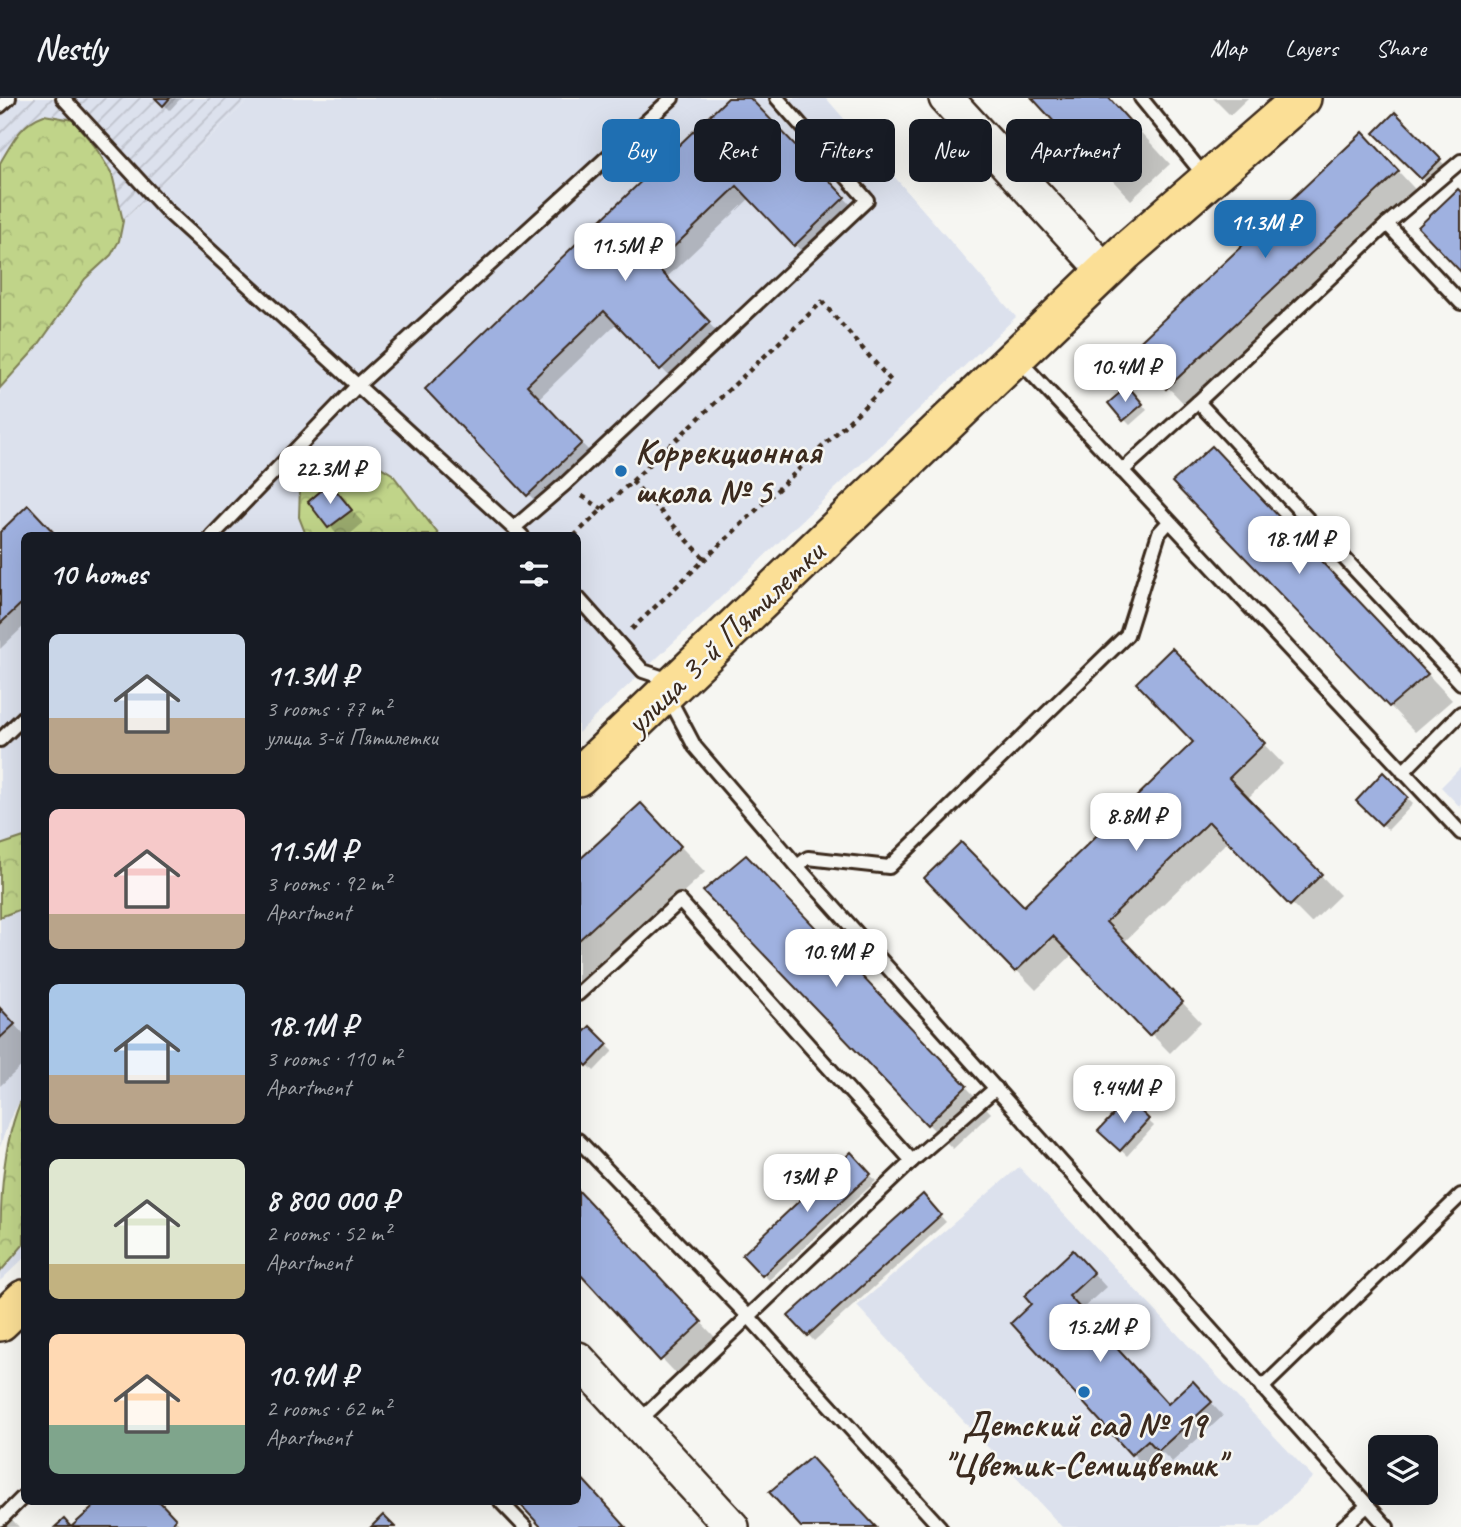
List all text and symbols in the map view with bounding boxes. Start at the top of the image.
text: Nestly [35,27,106,69]
text: Map [1210,33,1247,63]
text: Layers [1285,33,1338,63]
text: Share [1376,33,1426,63]
chip: Buy [602,119,680,182]
chip: Rent [694,119,781,182]
chip: Filters [795,119,895,182]
chip: New [909,119,992,182]
chip: Apartment [1006,119,1142,182]
pin: 11.3M ₽ [1200,200,1330,260]
text: 11.3M ₽ [1230,208,1300,237]
pin: 11.5M ₽ [560,223,690,283]
text: 11.5M ₽ [590,231,660,260]
pin: 10.4M ₽ [1060,344,1190,404]
text: 10.4M ₽ [1090,352,1160,381]
place label: Коррекционная школа № 5 [635,429,823,514]
pin: 22.3M ₽ [265,446,395,506]
text: 22.3M ₽ [295,454,365,483]
marker: Коррекционная школа № 5 [613,463,629,479]
pin: 18.1M ₽ [1234,517,1364,576]
text: 18.1M ₽ [1264,524,1334,553]
street label: улица 3-й Пятилетки [613,529,835,746]
text: 10 homes [49,555,147,593]
icon: filters [515,555,553,593]
text: 11.3M ₽ [266,656,357,694]
icon: home [105,662,189,746]
text: 3 rooms · 77 m² [266,694,390,723]
text: улица 3-й Пятилетки [266,723,438,752]
pin: 8.8M ₽ [1079,794,1193,853]
text: 8.8M ₽ [1106,801,1166,830]
text: 11.5M ₽ [266,831,357,869]
icon: home [105,837,189,921]
text: 3 rooms · 92 m² [266,869,390,898]
text: Apartment [266,898,351,927]
pin: 10.9M ₽ [771,930,901,989]
text: 10.9M ₽ [801,937,871,966]
text: 18.1M ₽ [266,1006,357,1044]
icon: home [105,1012,189,1096]
text: 3 rooms · 110 m² [266,1044,401,1073]
pin: 9.44M ₽ [1059,1066,1189,1125]
text: Apartment [266,1073,351,1102]
text: 9.44M ₽ [1089,1073,1159,1102]
pin: 13M ₽ [758,1154,856,1214]
text: 13M ₽ [780,1162,834,1191]
text: 8 800 000 ₽ [266,1181,398,1219]
icon: home [105,1187,189,1271]
text: 2 rooms · 52 m² [266,1219,390,1248]
text: Apartment [266,1248,351,1277]
pin: 15.2M ₽ [1035,1304,1165,1364]
text: 15.2M ₽ [1065,1312,1135,1341]
text: 10.9M ₽ [266,1356,357,1394]
icon: home [105,1362,189,1446]
marker: Детский сад № 19 "Цветик-Семицветик" [1076,1384,1092,1400]
text: 2 rooms · 62 m² [266,1394,390,1423]
place label: Детский сад № 19 "Цветик-Семицветик" [944,1402,1232,1487]
text: Apartment [266,1423,351,1452]
map controls [1368,1435,1438,1505]
button: layers [1368,1435,1438,1505]

